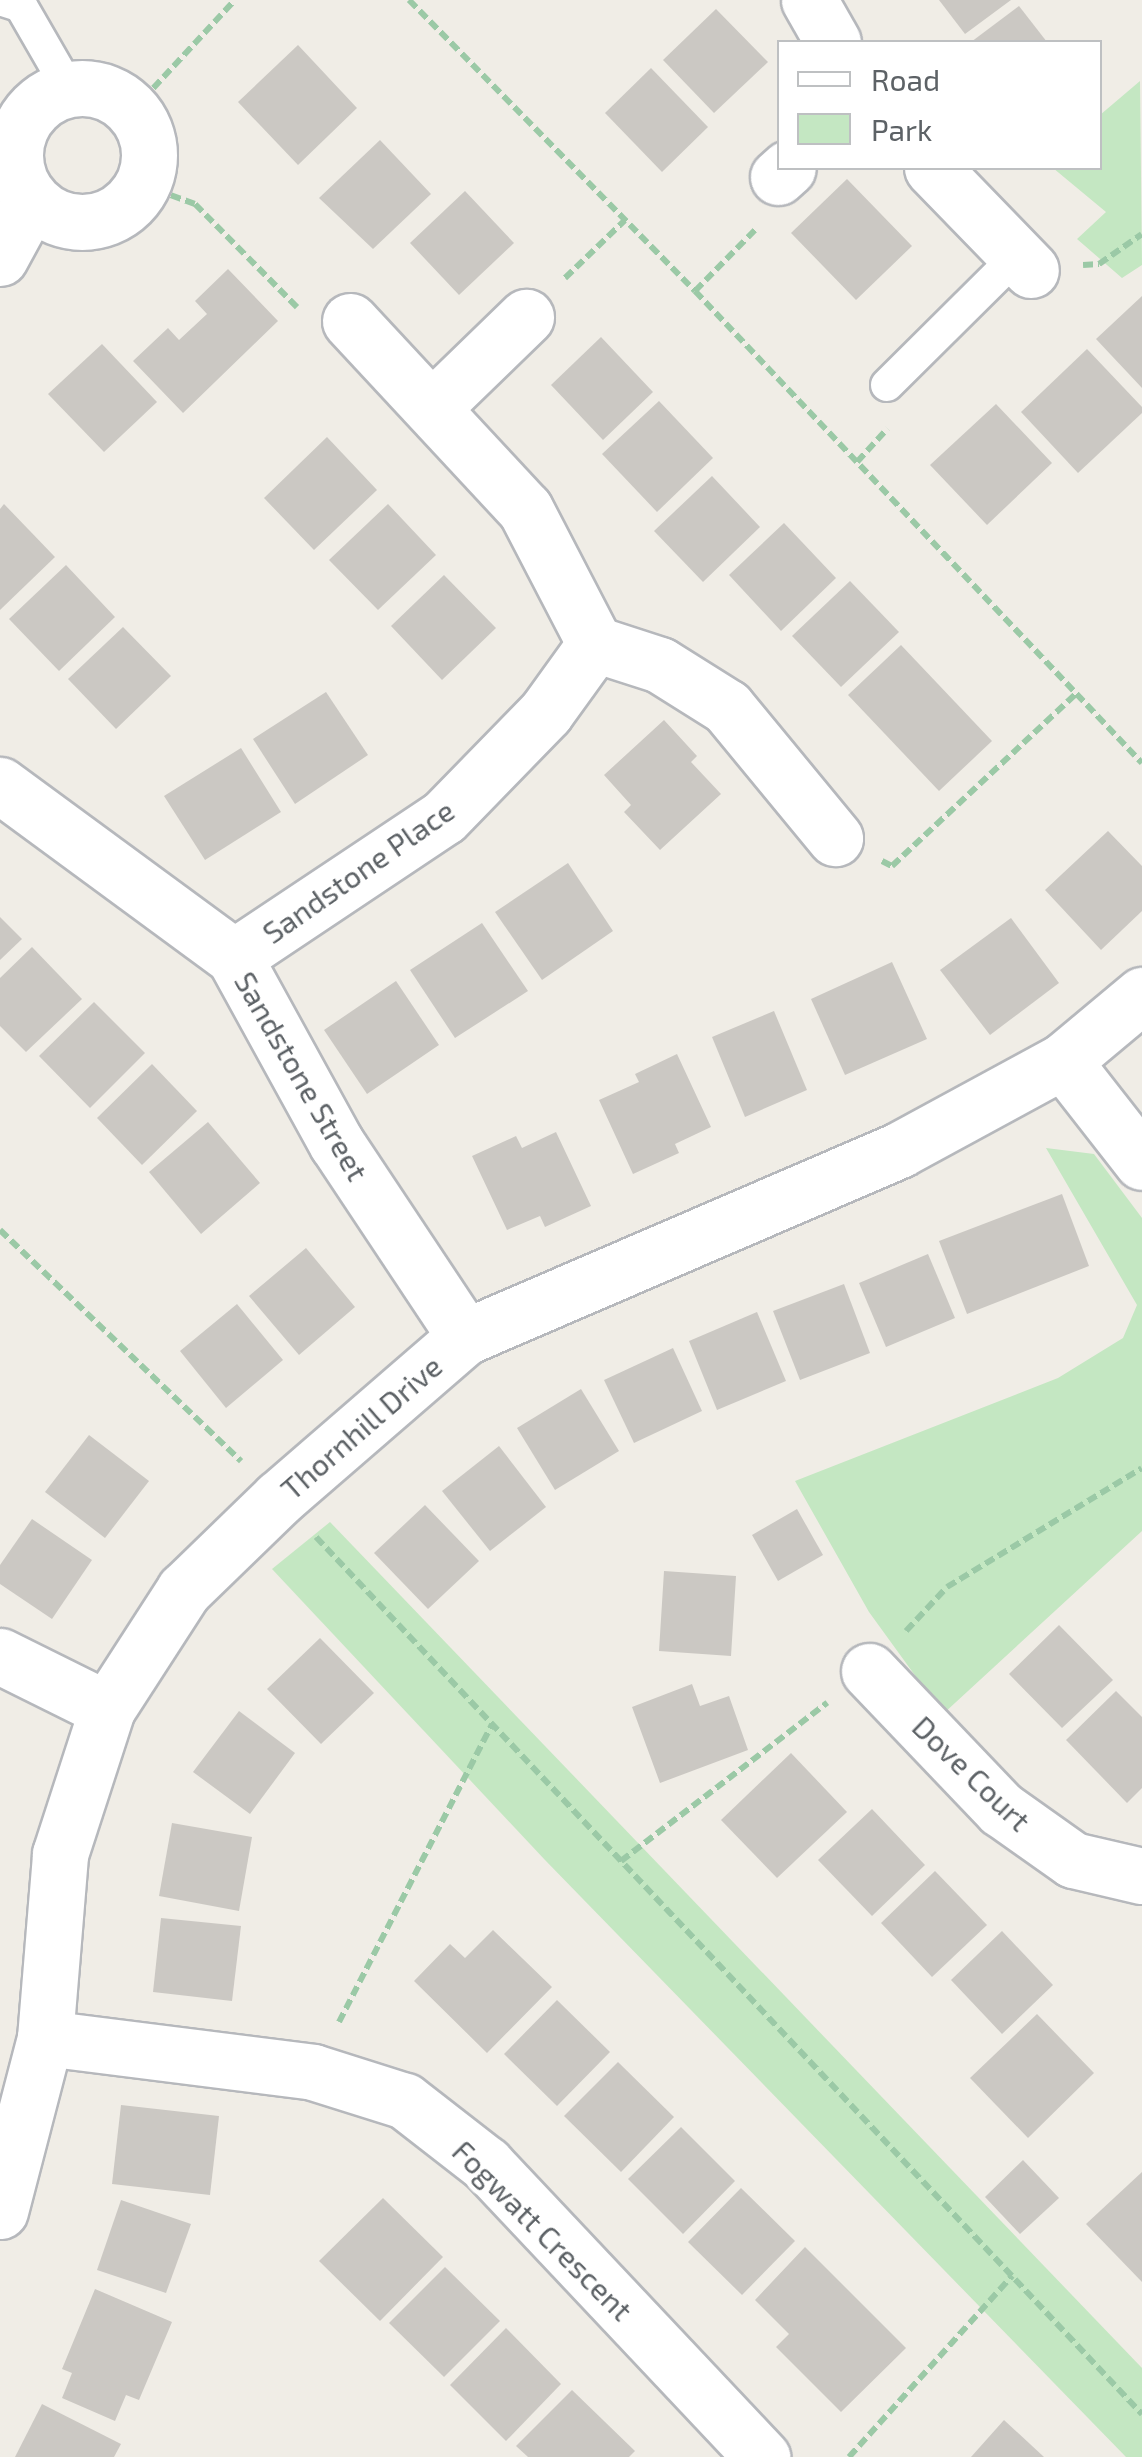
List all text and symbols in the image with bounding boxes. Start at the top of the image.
legend [777,40,1102,170]
text: Road [871,61,940,97]
text: Park [871,111,932,147]
street label: Sandstone Place [255,792,461,950]
street label: Sandstone Street [228,965,376,1187]
street label: Thornhill Drive [273,1347,449,1507]
street label: Dove Court [906,1708,1038,1838]
street label: Fogwatt Crescent [446,2133,640,2327]

